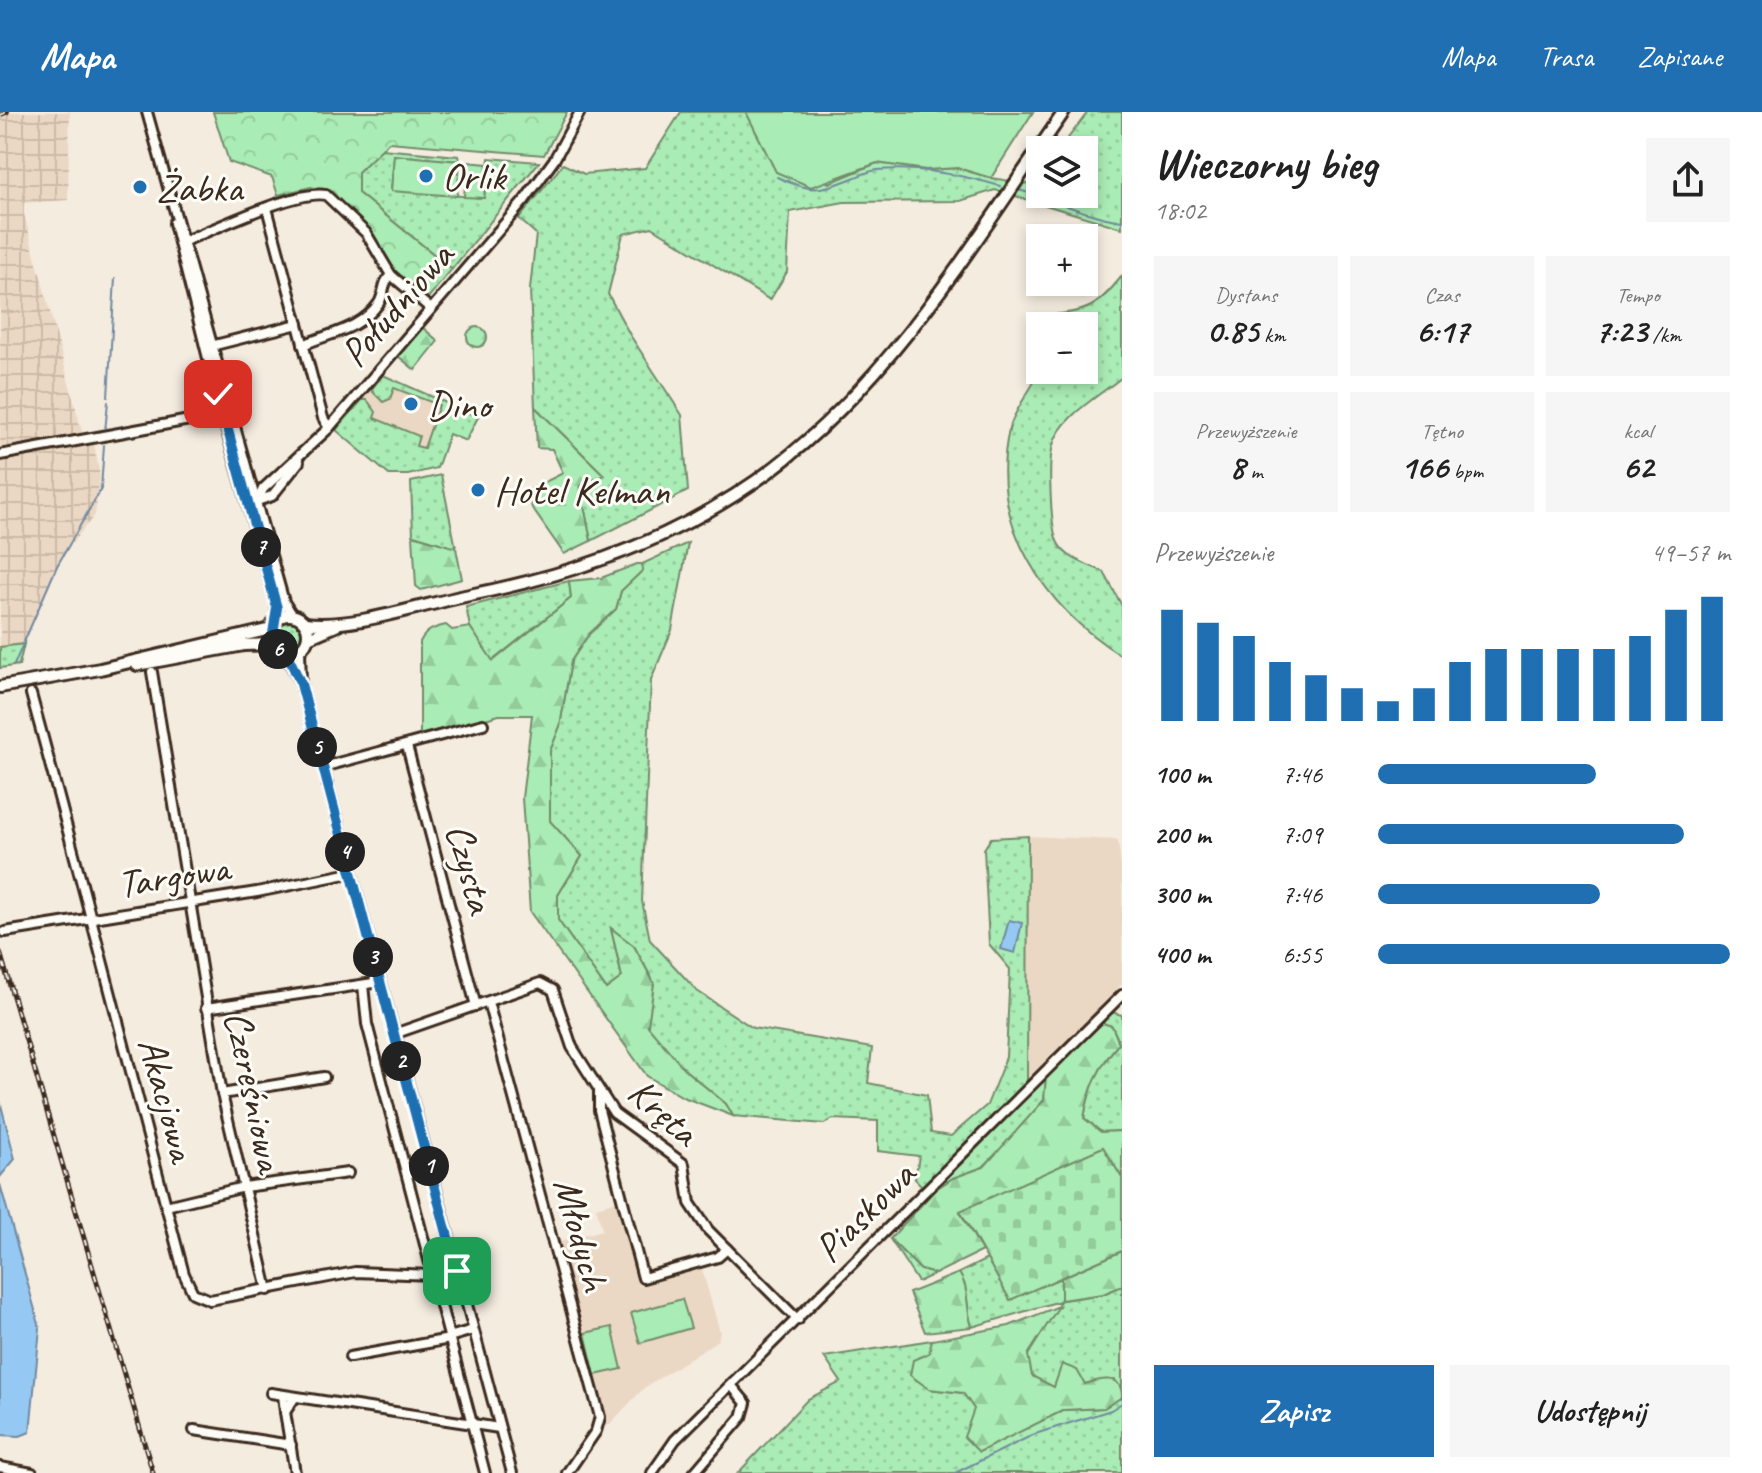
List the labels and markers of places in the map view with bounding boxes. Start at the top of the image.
place label: Orlik [442,152,507,202]
place label: Żabka [156,163,245,213]
marker: Orlik [417,167,435,185]
marker: Żabka [131,178,149,196]
pin [184,360,252,428]
place label: Dino [427,380,494,430]
marker: Dino [402,395,420,413]
place label: Hotel Kelman [494,466,671,516]
marker: Hotel Kelman [469,481,487,499]
pin: 7 [241,527,281,567]
pin: 6 [258,629,298,669]
pin: 5 [297,727,337,767]
pin: 4 [325,832,365,872]
pin: 3 [353,937,393,977]
pin: 2 [381,1041,421,1081]
pin: 1 [409,1146,449,1186]
pin [423,1237,491,1305]

